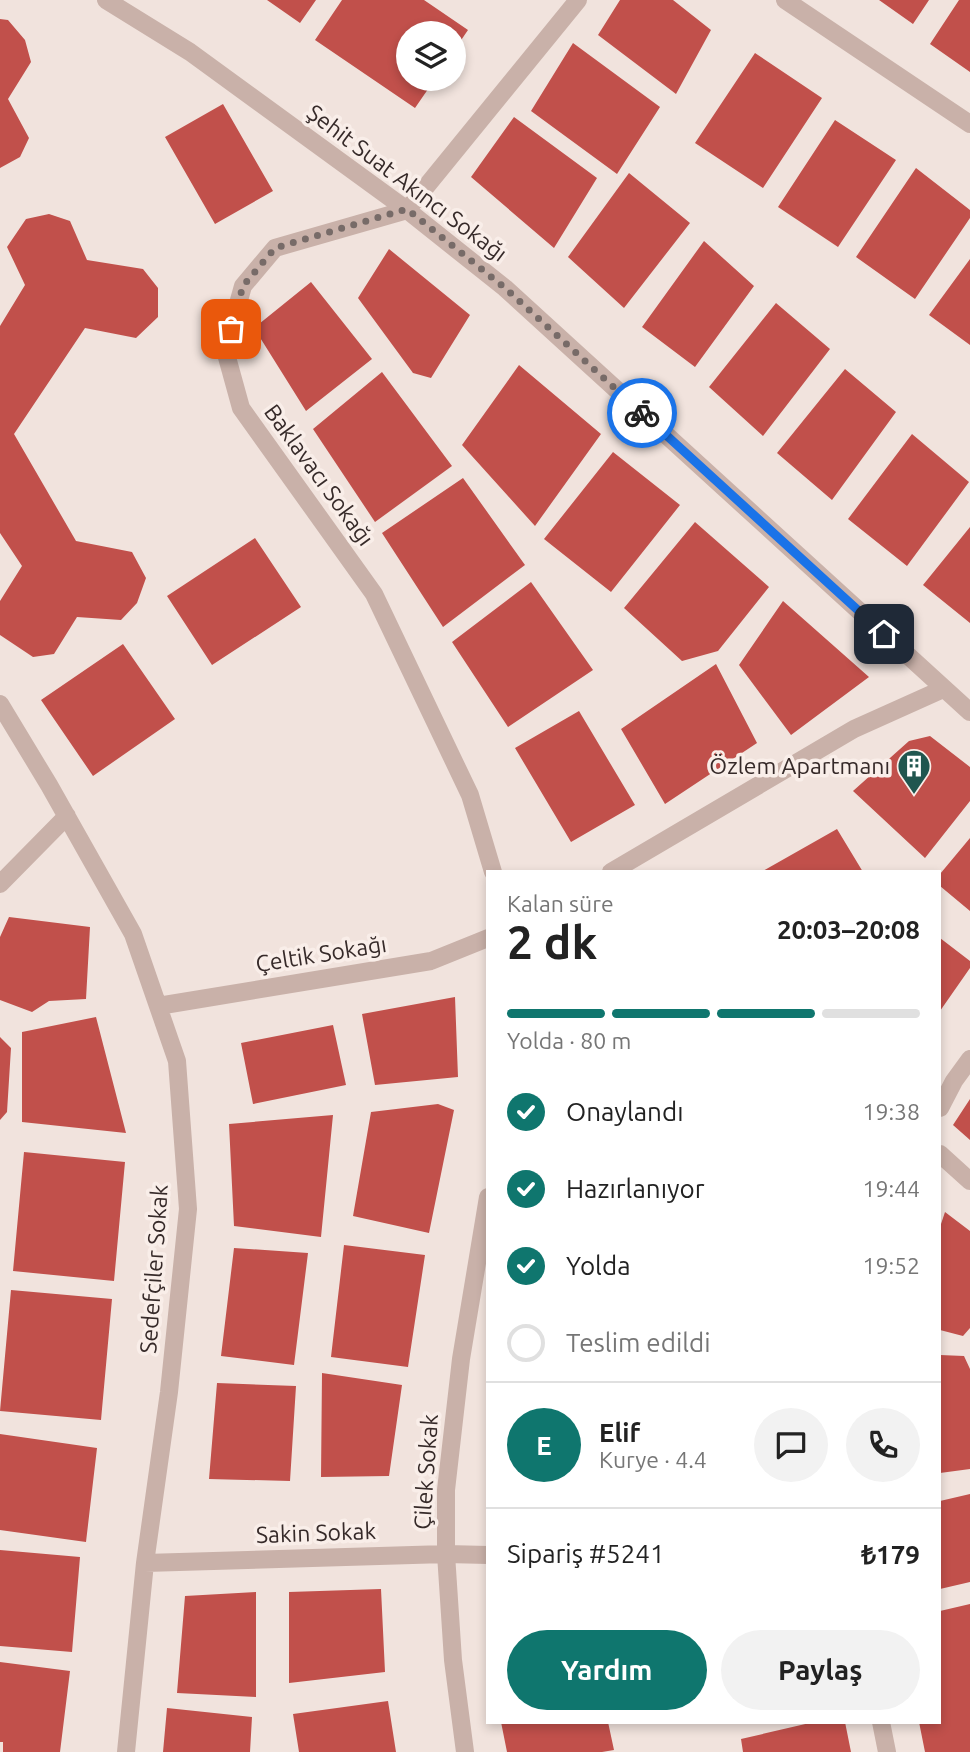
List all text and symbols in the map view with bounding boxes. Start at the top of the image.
map controls [396,21,466,91]
button: layers [396,21,466,91]
street label: Şehit Suat Akıncı Sokağı [302,99,512,266]
pin [201,299,261,359]
icon: bag [212,310,250,348]
courier [607,378,677,448]
icon: bike [623,394,661,432]
street label: Baklavacı Sokağı [260,399,379,550]
pin [854,604,914,664]
icon: home [865,615,903,653]
building icon: Özlem Apartmanı [895,747,933,796]
place label: Özlem Apartmanı [709,753,890,778]
text: Kalan süre [507,891,614,916]
text: 20:03–20:08 [777,915,920,944]
text: 2 dk [507,916,597,968]
street label: Çeltik Sokağı [254,931,388,976]
text: Yolda · 80 m [507,1028,631,1053]
icon: check [507,1093,545,1131]
text: Onaylandı [566,1097,684,1126]
text: 19:38 [862,1099,920,1124]
icon: check [507,1170,545,1208]
text: Hazırlanıyor [566,1174,705,1203]
text: 19:44 [862,1176,920,1201]
street label: Sedefçiler Sokak [135,1183,172,1354]
icon: check [507,1247,545,1285]
text: Yolda [566,1251,631,1280]
text: 19:52 [862,1253,920,1278]
text: Teslim edildi [566,1328,711,1357]
button: chat [754,1408,828,1482]
button: phone [846,1408,920,1482]
street label: Çilek Sokak [409,1413,442,1531]
text: Elif [599,1418,640,1447]
text: E [536,1431,552,1460]
text: Kurye · 4.4 [599,1447,707,1472]
street label: Sakin Sokak [256,1518,377,1547]
text: Sipariş #5241 [507,1539,665,1568]
text: ₺179 [861,1540,920,1569]
button: Yardım [507,1630,707,1710]
button: Paylaş [721,1630,920,1710]

